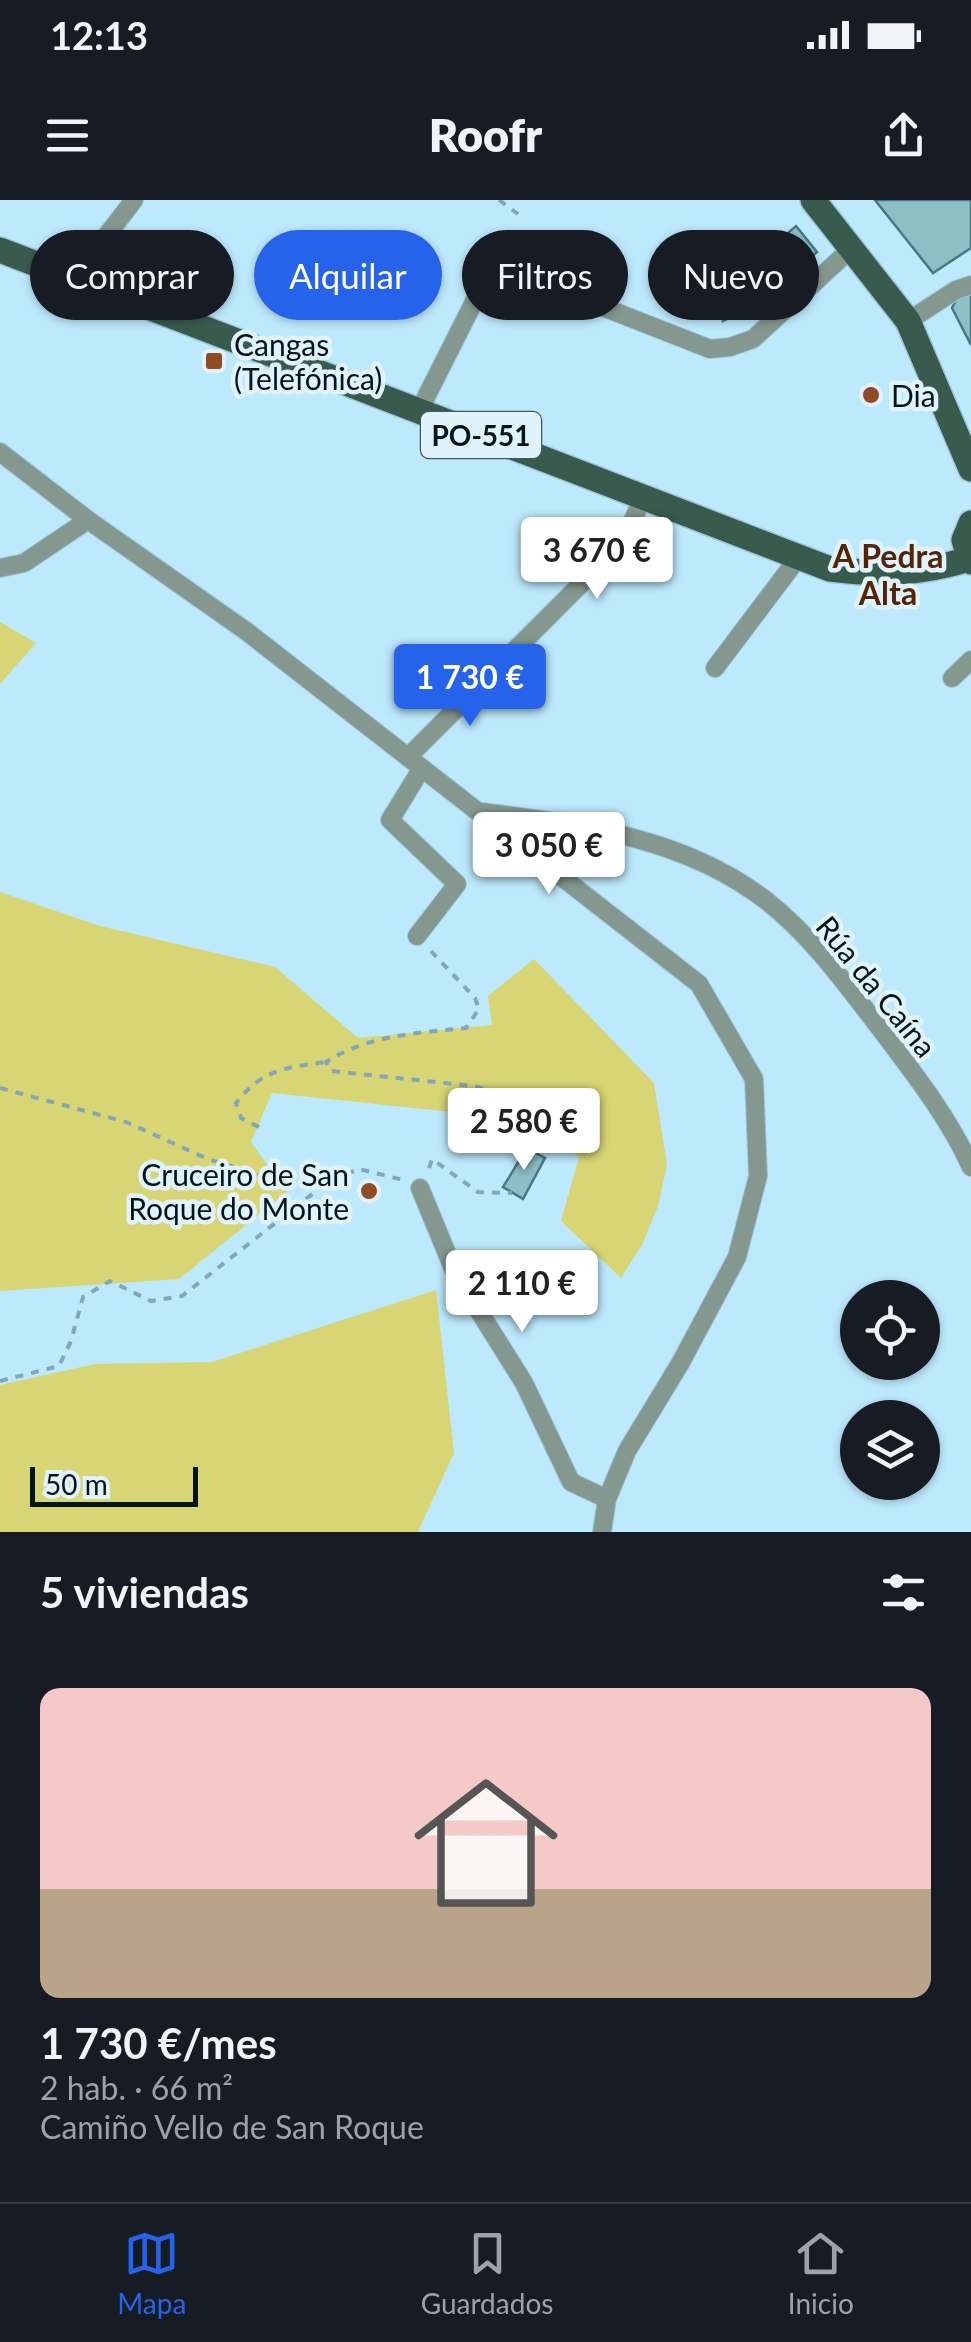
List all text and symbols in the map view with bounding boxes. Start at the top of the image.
text: 12:13 [50,12,148,58]
icon: menu [40,108,95,163]
text: Roofr [429,108,542,162]
icon: share [876,108,931,163]
chip: Comprar [30,230,234,320]
chip: Alquilar [254,230,442,320]
chip: Filtros [462,230,628,320]
chip: Nuevo [648,230,819,320]
place label: Cangas (Telefónica) [234,326,382,396]
marker: Cangas (Telefónica) [203,350,225,372]
place label: Dia [891,377,936,413]
marker: Dia [860,384,882,406]
road number: PO-551 [421,412,541,458]
pin: 3 670 € [505,517,689,602]
text: 3 670 € [543,530,651,569]
district label: A Pedra Alta [831,536,944,612]
pin: 1 730 € [378,644,562,729]
text: 1 730 € [416,657,524,696]
pin: 3 050 € [457,812,641,897]
text: 3 050 € [495,825,603,864]
street label: Rúa da Caína [809,908,945,1064]
pin: 2 580 € [432,1088,616,1173]
text: 2 580 € [470,1101,578,1140]
place label: Cruceiro de San Roque do Monte [128,1156,349,1226]
marker: Cruceiro de San Roque do Monte [358,1180,380,1202]
pin: 2 110 € [430,1250,614,1335]
text: 2 110 € [468,1263,576,1302]
map controls [840,1280,940,1500]
button: locate [840,1280,940,1380]
button: layers [840,1400,940,1500]
scale bar [30,1462,198,1506]
text: 50 m [45,1467,108,1501]
icon: filters [876,1565,931,1620]
text: 5 viviendas [40,1567,249,1617]
icon: home [396,1753,576,1933]
text: 1 730 €/mes [40,2018,277,2068]
text: 2 hab. · 66 m² [40,2068,233,2107]
text: Camiño Vello de San Roque [40,2107,424,2146]
tab: Mapa [117,2226,186,2320]
tab: Guardados [421,2226,553,2320]
tab: Inicio [788,2226,854,2320]

